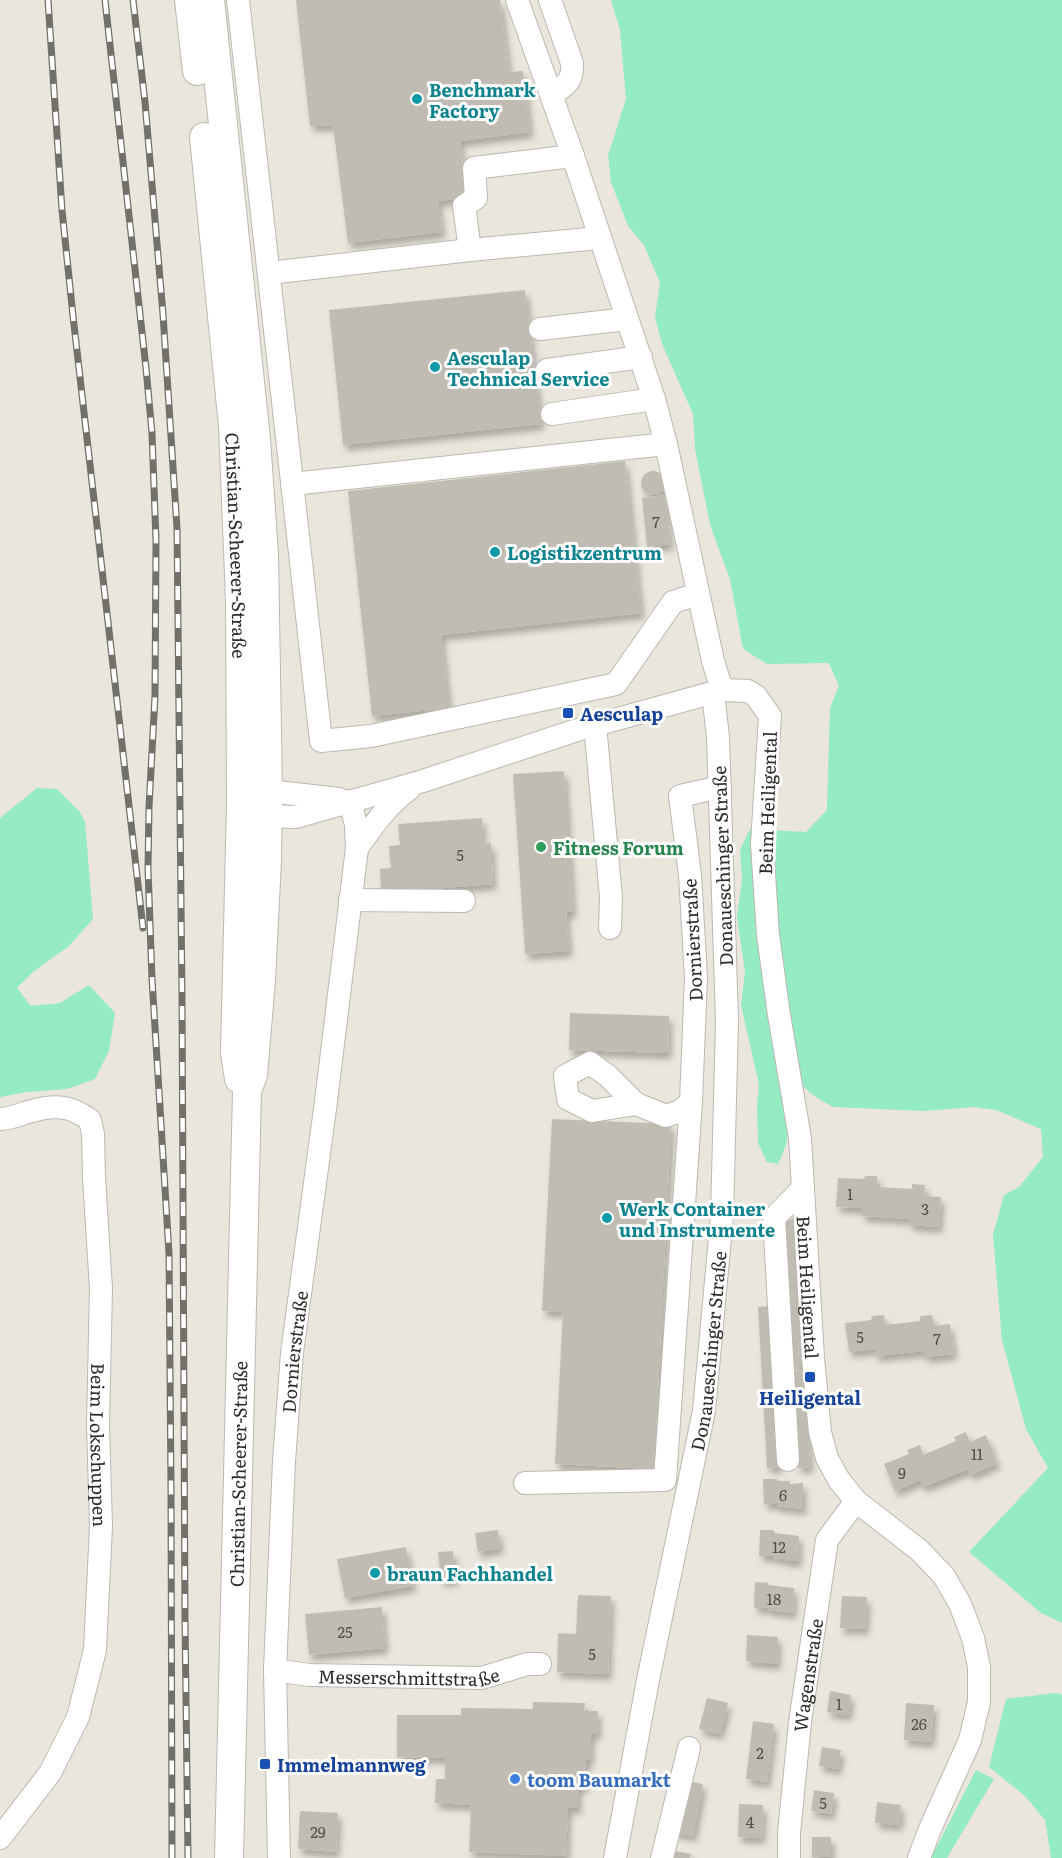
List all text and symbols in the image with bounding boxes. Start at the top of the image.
place label: Benchmark Factory [429,76,536,124]
marker: Benchmark Factory [410,92,424,106]
place label: Aesculap Technical Service [447,344,609,392]
marker: Aesculap Technical Service [428,360,442,374]
street label: Christian-Scheerer-Straße [220,432,254,659]
house number: 7 [652,510,660,533]
place label: Logistikzentrum [507,539,662,566]
marker: Logistikzentrum [488,545,502,559]
place label: Aesculap [580,700,663,727]
marker: Aesculap [561,706,575,720]
street label: Beim Heiligental [751,731,783,875]
street label: Donaueschinger Straße [705,765,739,967]
place label: Fitness Forum [553,834,684,861]
marker: Fitness Forum [534,840,548,854]
house number: 5 [456,843,464,866]
street label: Dornierstraße [675,878,709,1002]
house number: 1 [847,1182,853,1205]
place label: Werk Container und Instrumente [619,1195,775,1243]
house number: 3 [921,1197,929,1220]
marker: Werk Container und Instrumente [600,1211,614,1225]
street label: Beim Heiligental [791,1215,827,1360]
street label: Donaueschinger Straße [683,1250,732,1453]
street label: Dornierstraße [274,1289,314,1414]
house number: 5 [856,1325,864,1348]
house number: 7 [933,1327,941,1350]
street label: Christian-Scheerer-Straße [223,1361,253,1587]
street label: Beim Lokschuppen [84,1363,115,1527]
marker: Heiligental [803,1370,817,1384]
place label: Heiligental [759,1384,861,1411]
house number: 11 [971,1442,983,1465]
house number: 9 [898,1461,906,1484]
house number: 6 [779,1483,787,1506]
house number: 12 [772,1535,786,1558]
place label: braun Fachhandel [387,1560,553,1587]
marker: braun Fachhandel [368,1566,382,1580]
house number: 18 [767,1587,781,1610]
street label: Wagenstraße [786,1617,829,1733]
house number: 25 [337,1620,353,1643]
house number: 5 [588,1642,596,1665]
street label: Messerschmittstraße [318,1660,502,1692]
house number: 1 [836,1692,842,1715]
house number: 26 [911,1712,927,1735]
house number: 2 [756,1741,764,1764]
place label: Immelmannweg [277,1751,427,1778]
marker: Immelmannweg [258,1757,272,1771]
place label: toom Baumarkt [527,1766,671,1793]
marker: toom Baumarkt [508,1772,522,1786]
house number: 5 [819,1791,827,1814]
house number: 4 [746,1810,754,1833]
house number: 29 [310,1820,326,1843]

